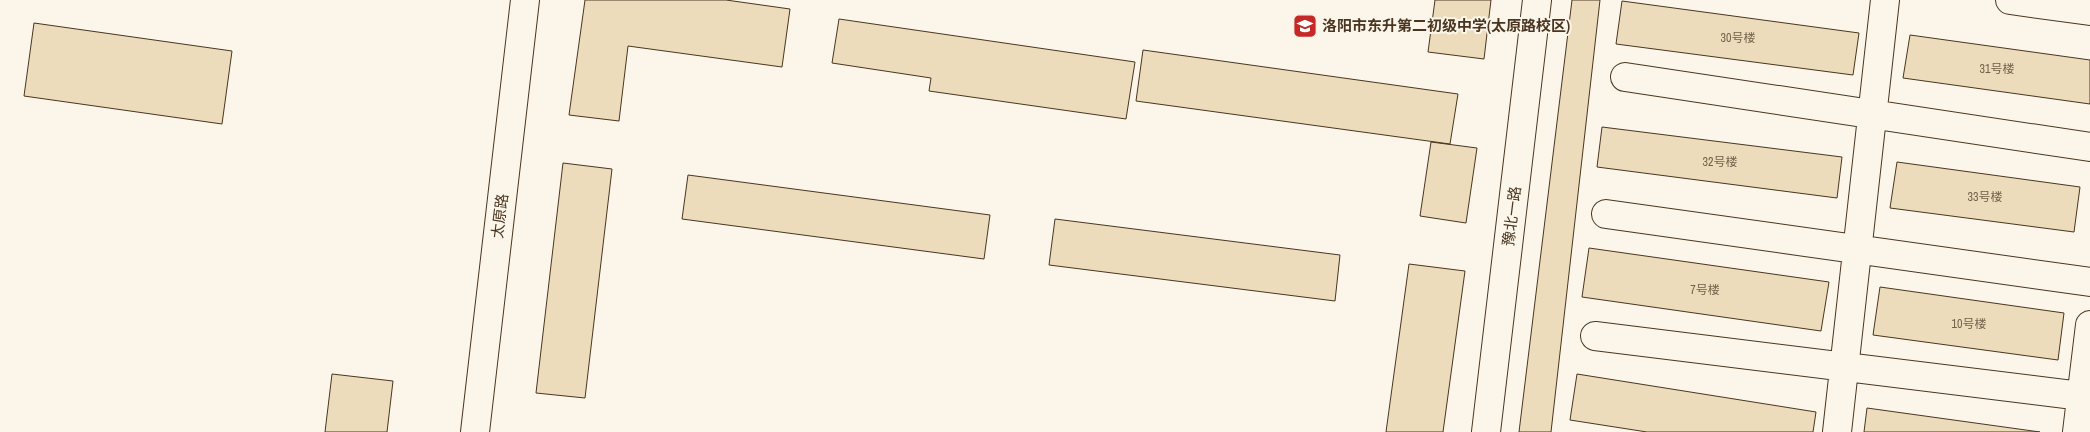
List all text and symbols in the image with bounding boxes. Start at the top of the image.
school or university icon: 洛阳市东升第二初级中学(太原路校区) [1292,13,1318,39]
place label: 洛阳市东升第二初级中学(太原路校区) [1322,15,1570,36]
house number: 30号楼 [1721,30,1755,46]
house number: 31号楼 [1980,61,2014,77]
house number: 32号楼 [1703,154,1737,170]
street label: 豫北一路 [1497,185,1526,247]
house number: 33号楼 [1968,189,2002,205]
street label: 太原路 [486,192,513,240]
house number: 7号楼 [1690,282,1720,298]
house number: 10号楼 [1952,316,1986,332]

